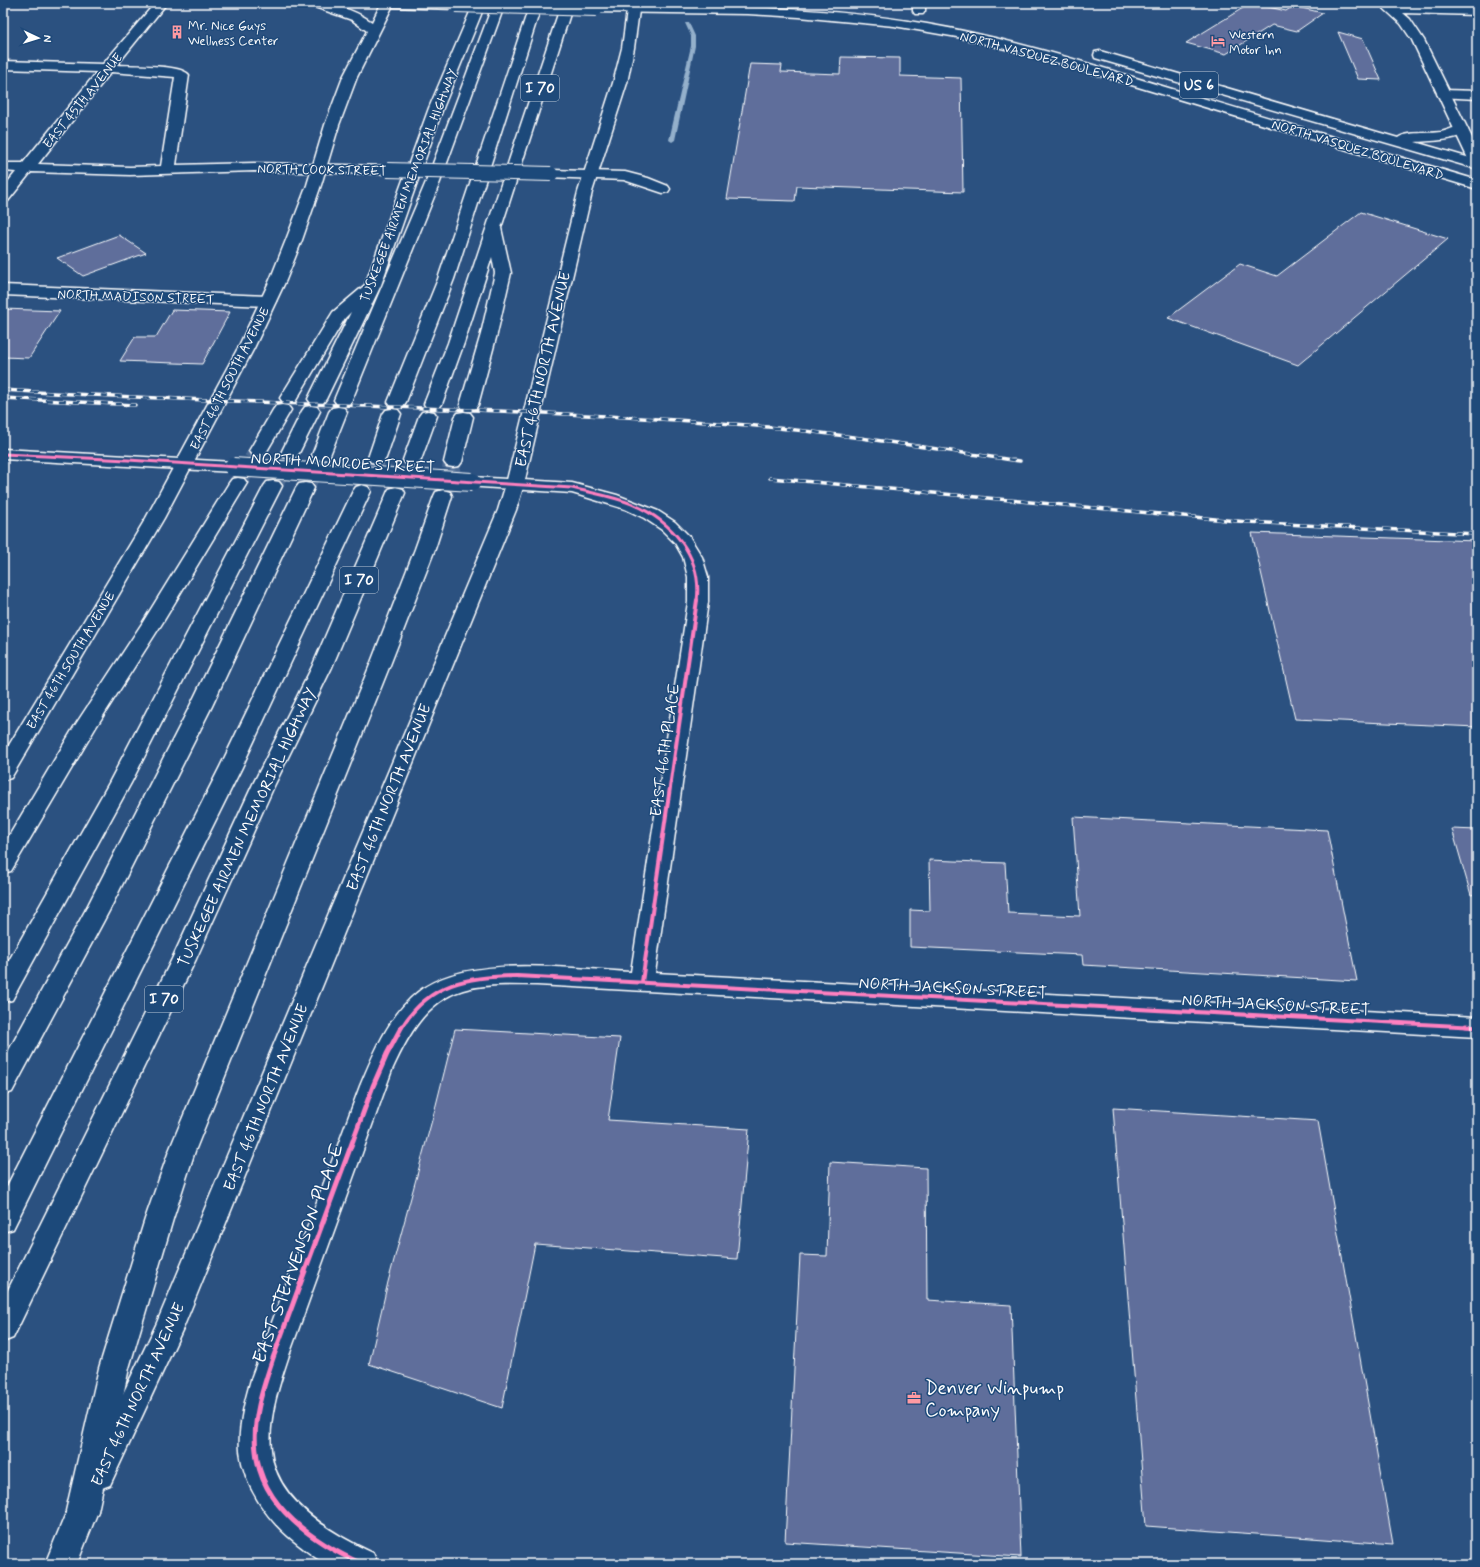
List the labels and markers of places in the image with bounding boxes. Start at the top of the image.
place label: Mr. Nice Guys Wellness Center [188,18,279,50]
building icon: Mr. Nice Guys Wellness Center [169,24,185,40]
place label: Western Motor Inn [1229,27,1282,59]
hotel icon: Western Motor Inn [1210,33,1226,49]
place label: Denver Winpump Company [925,1376,1064,1423]
office icon: Denver Winpump Company [906,1390,922,1406]

